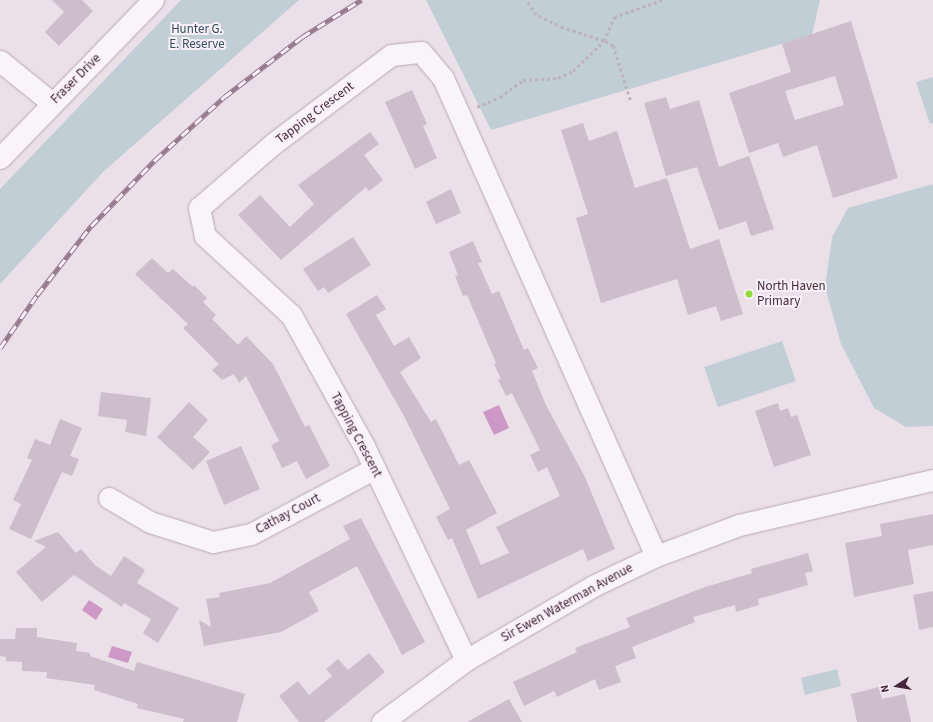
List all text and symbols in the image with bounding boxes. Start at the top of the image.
park label: Hunter G. E. Reserve [169,22,225,53]
street label: Fraser Drive [48,51,104,107]
street label: Tapping Crescent [273,79,357,147]
place label: North Haven Primary [757,279,826,310]
marker: North Haven Primary [744,289,754,299]
street label: Tapping Crescent [327,390,385,480]
street label: Cathay Court [253,490,323,538]
street label: Sir Ewen Waterman Avenue [498,560,636,646]
north arrow [877,666,917,706]
text: N [877,683,893,694]

